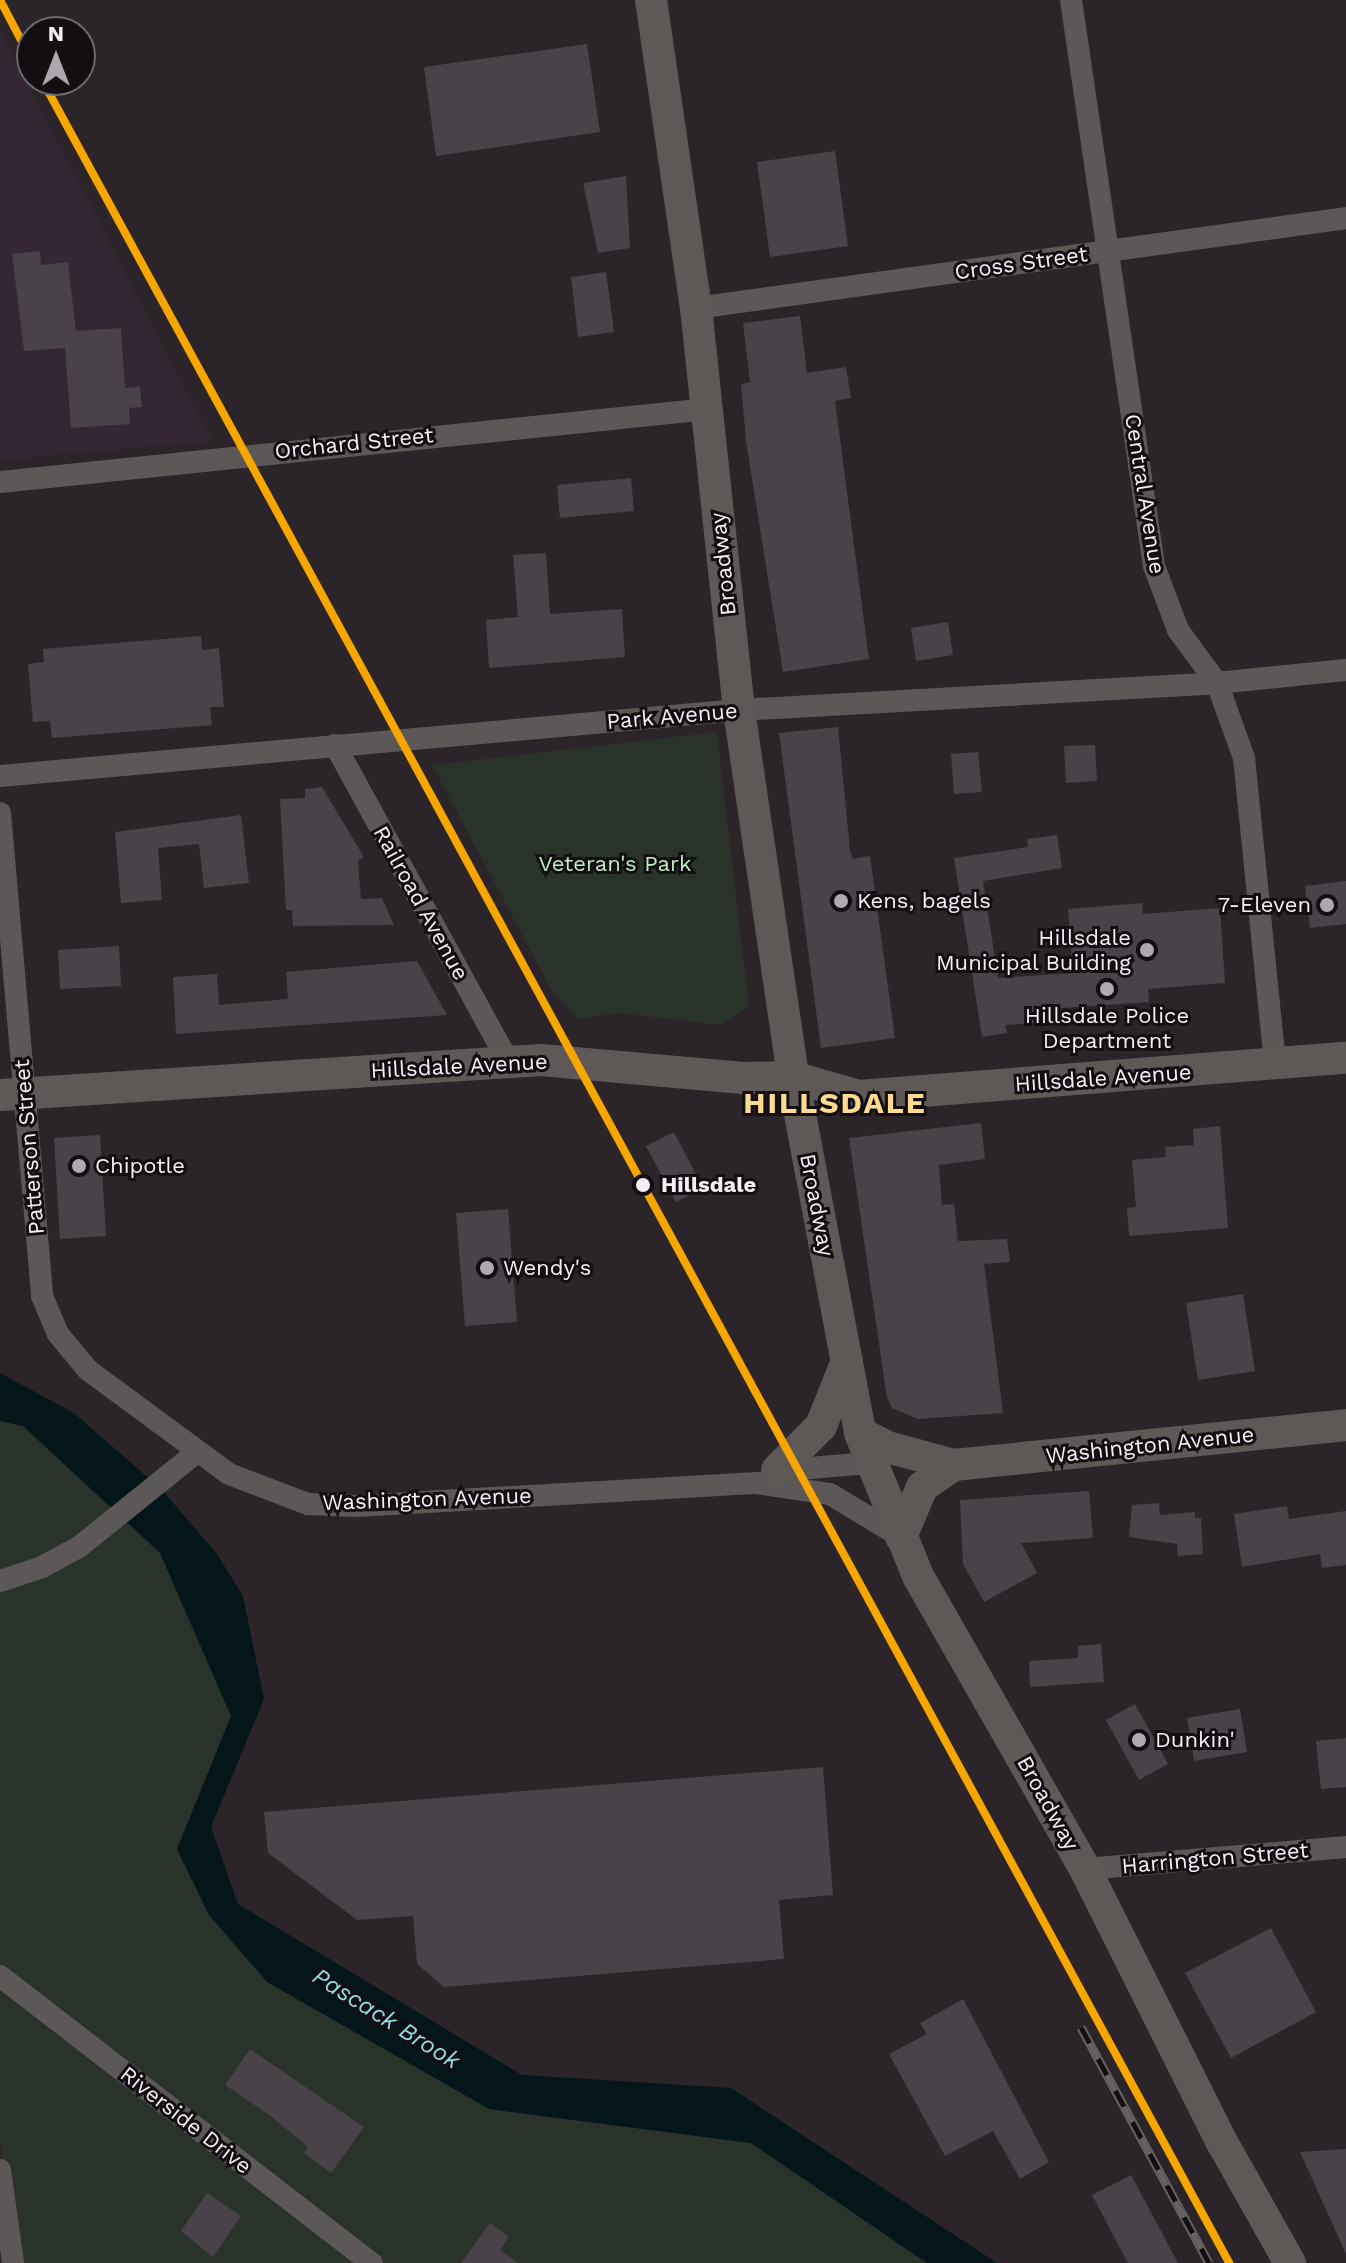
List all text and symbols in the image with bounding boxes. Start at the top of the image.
north arrow [16,16,96,96]
text: N [48,21,64,46]
street label: Cross Street [953,241,1089,285]
street label: Central Avenue [1119,411,1171,577]
street label: Orchard Street [273,422,435,464]
street label: Broadway [704,511,742,617]
street label: Park Avenue [605,697,739,735]
street label: Railroad Avenue [368,821,474,985]
park label: Veteran's Park [538,851,692,877]
place label: Kens, bagels [857,888,991,914]
marker: Kens, bagels [832,892,850,910]
place label: 7-Eleven [1218,892,1311,918]
marker: 7-Eleven [1318,896,1336,914]
place label: Hillsdale Municipal Building [935,924,1131,976]
marker: Hillsdale Municipal Building [1138,941,1156,959]
marker: Hillsdale Police Department [1098,980,1116,998]
place label: Hillsdale Police Department [1025,1002,1189,1054]
street label: Hillsdale Avenue [369,1048,549,1084]
street label: Patterson Street [8,1058,50,1236]
street label: Hillsdale Avenue [1013,1059,1193,1097]
district label: HILLSDALE [743,1085,927,1121]
street label: Broadway [794,1152,840,1258]
place label: Chipotle [95,1153,185,1179]
marker: Chipotle [70,1157,88,1175]
place label: Hillsdale [661,1172,756,1198]
marker: Hillsdale [632,1174,654,1196]
place label: Wendy's [503,1255,591,1281]
marker: Wendy's [478,1259,496,1277]
street label: Washington Avenue [1044,1421,1256,1469]
street label: Washington Avenue [321,1482,533,1516]
place label: Dunkin' [1155,1727,1235,1753]
marker: Dunkin' [1130,1731,1148,1749]
street label: Broadway [1011,1751,1085,1855]
street label: Harrington Street [1121,1837,1309,1879]
water label: Pascack Brook [307,1962,465,2076]
street label: Riverside Drive [115,2061,257,2179]

